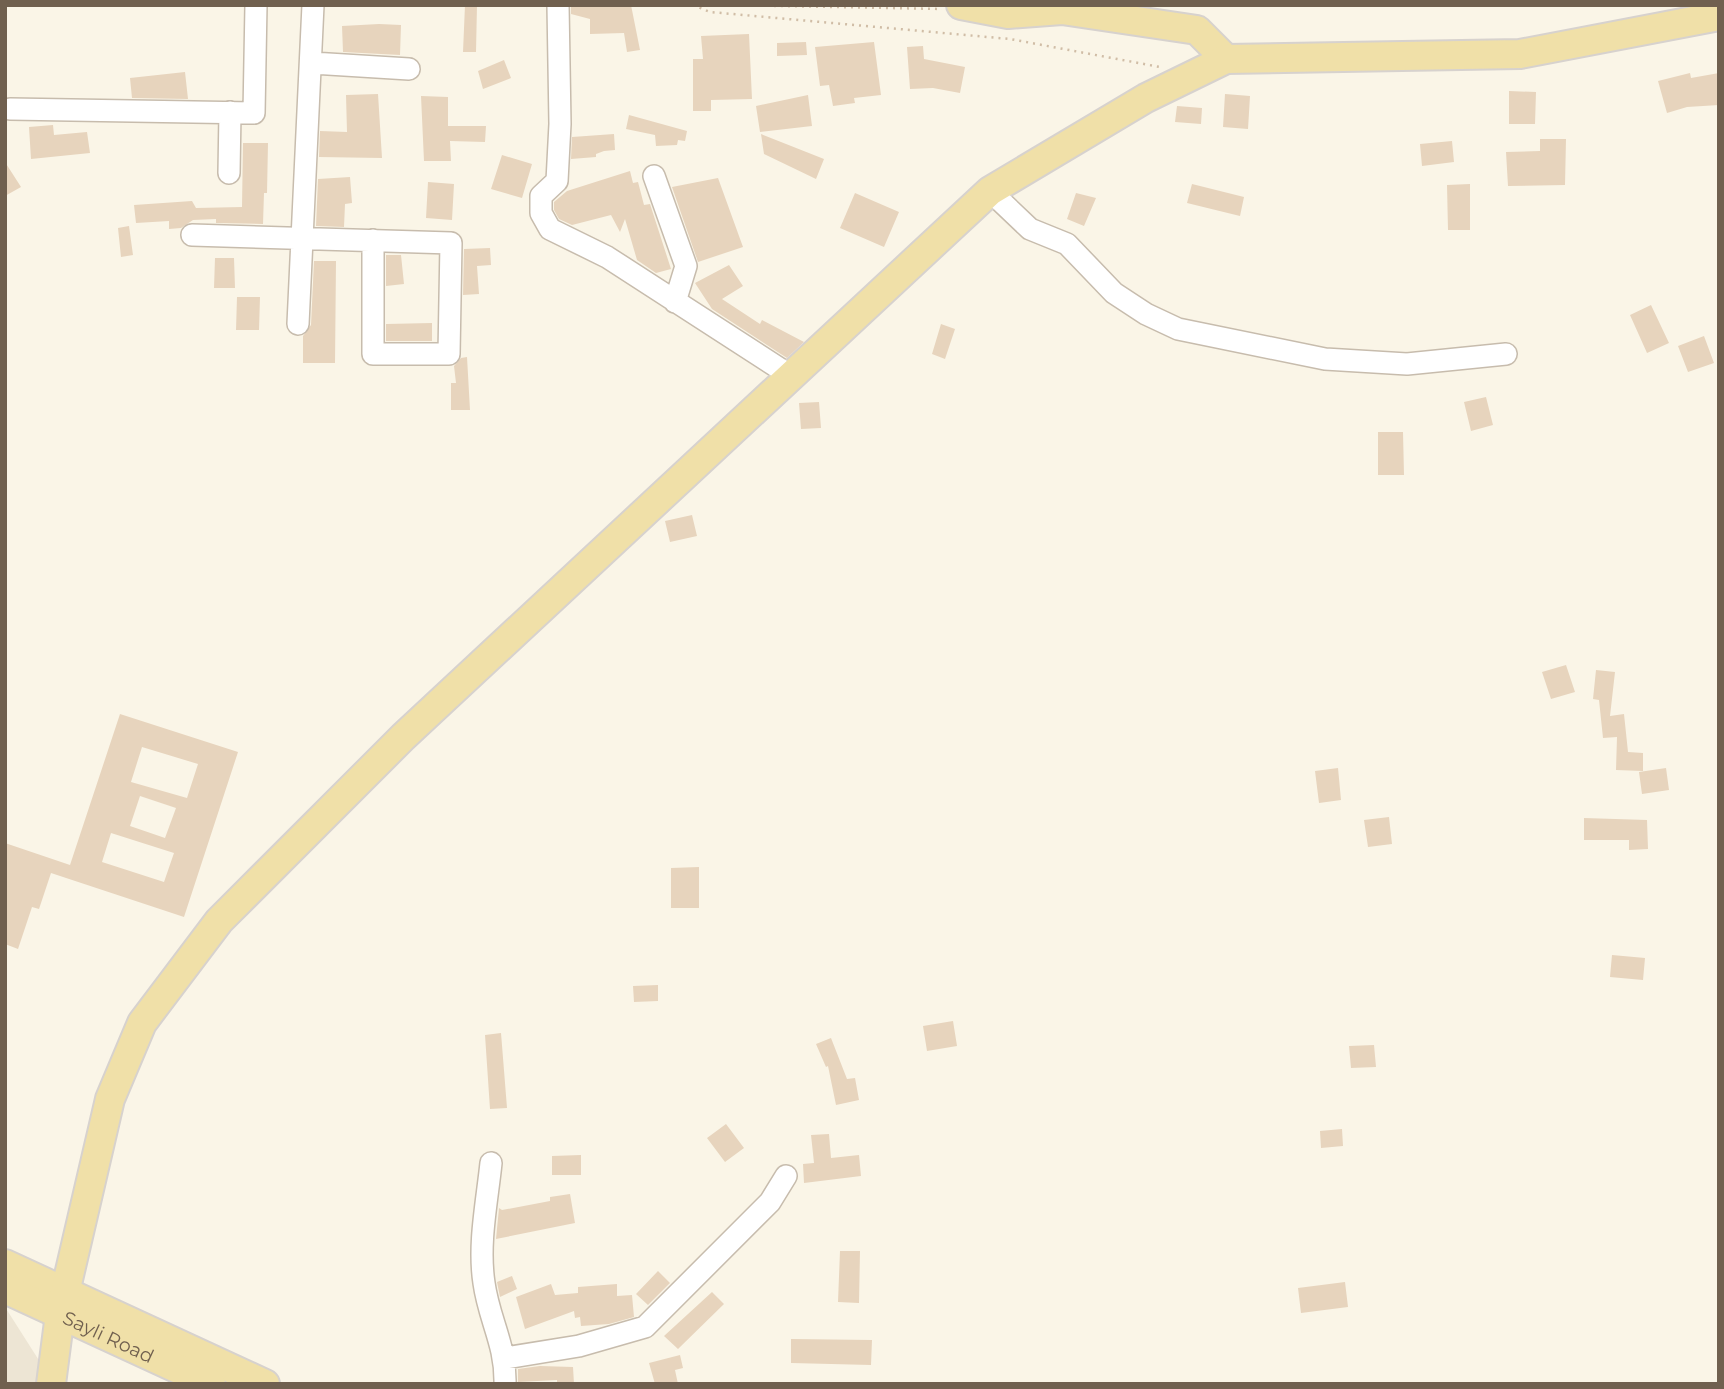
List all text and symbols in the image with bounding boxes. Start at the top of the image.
street label: Sayli Road [59,1306,158,1368]

